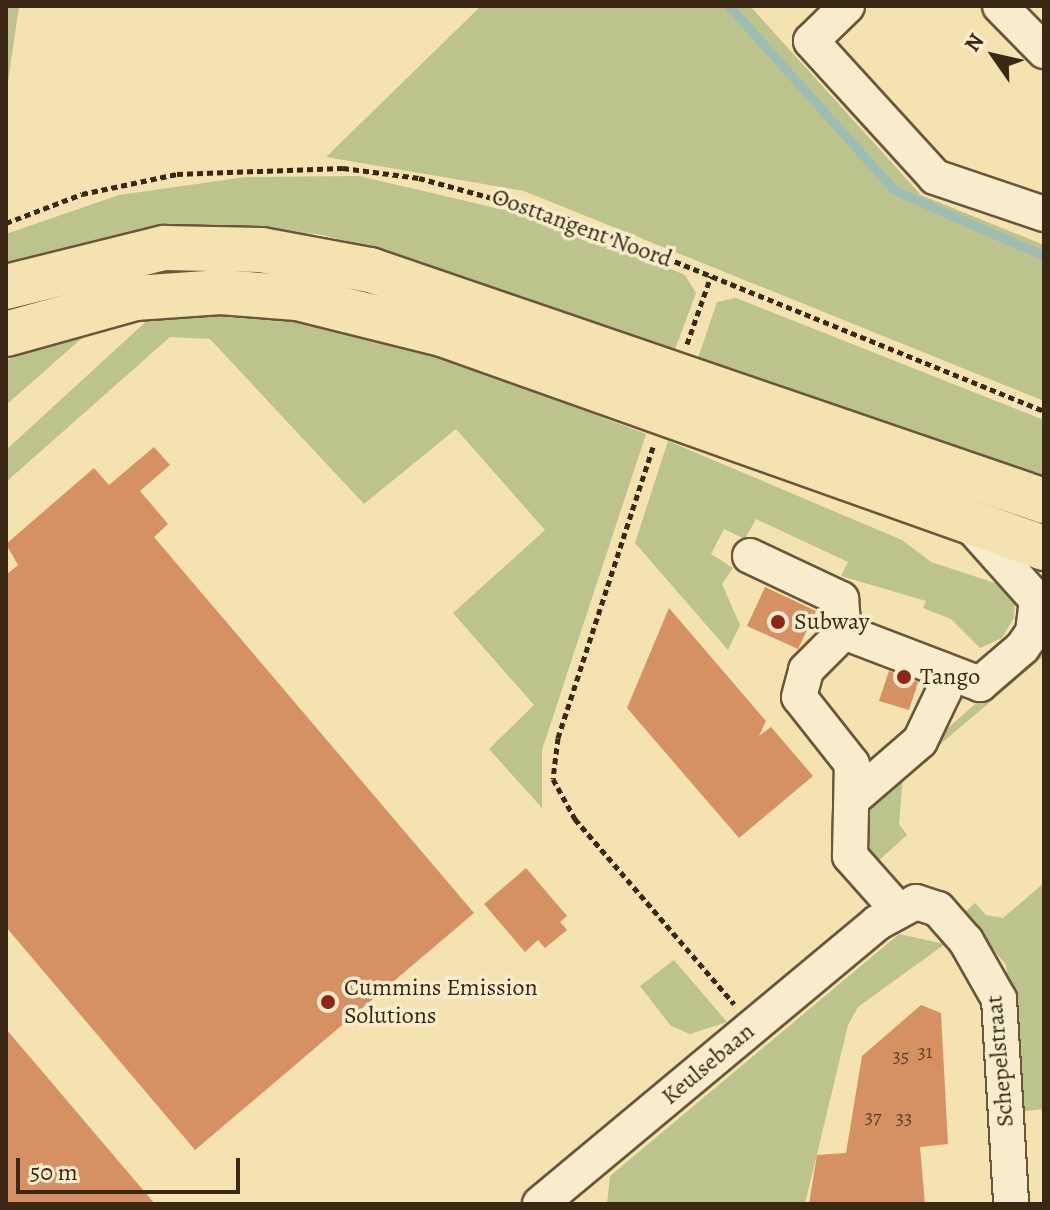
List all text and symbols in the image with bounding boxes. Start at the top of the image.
north arrow [954,16,1034,96]
text: N [957,28,991,58]
street label: Oosttangent Noord [488,182,676,274]
place label: Subway [794,608,869,636]
marker: Subway [769,613,787,631]
place label: Tango [920,663,980,691]
marker: Tango [895,668,913,686]
place label: Cummins Emission Solutions [344,974,538,1030]
marker: Cummins Emission Solutions [319,993,337,1011]
street label: Schepelstraat [980,994,1020,1128]
street label: Keulsebaan [656,1017,760,1111]
house number: 31 [917,1039,933,1063]
house number: 35 [893,1043,909,1067]
house number: 37 [865,1104,881,1128]
house number: 33 [896,1105,912,1129]
scale bar [20,1142,244,1192]
text: 50 m [30,1156,78,1188]

